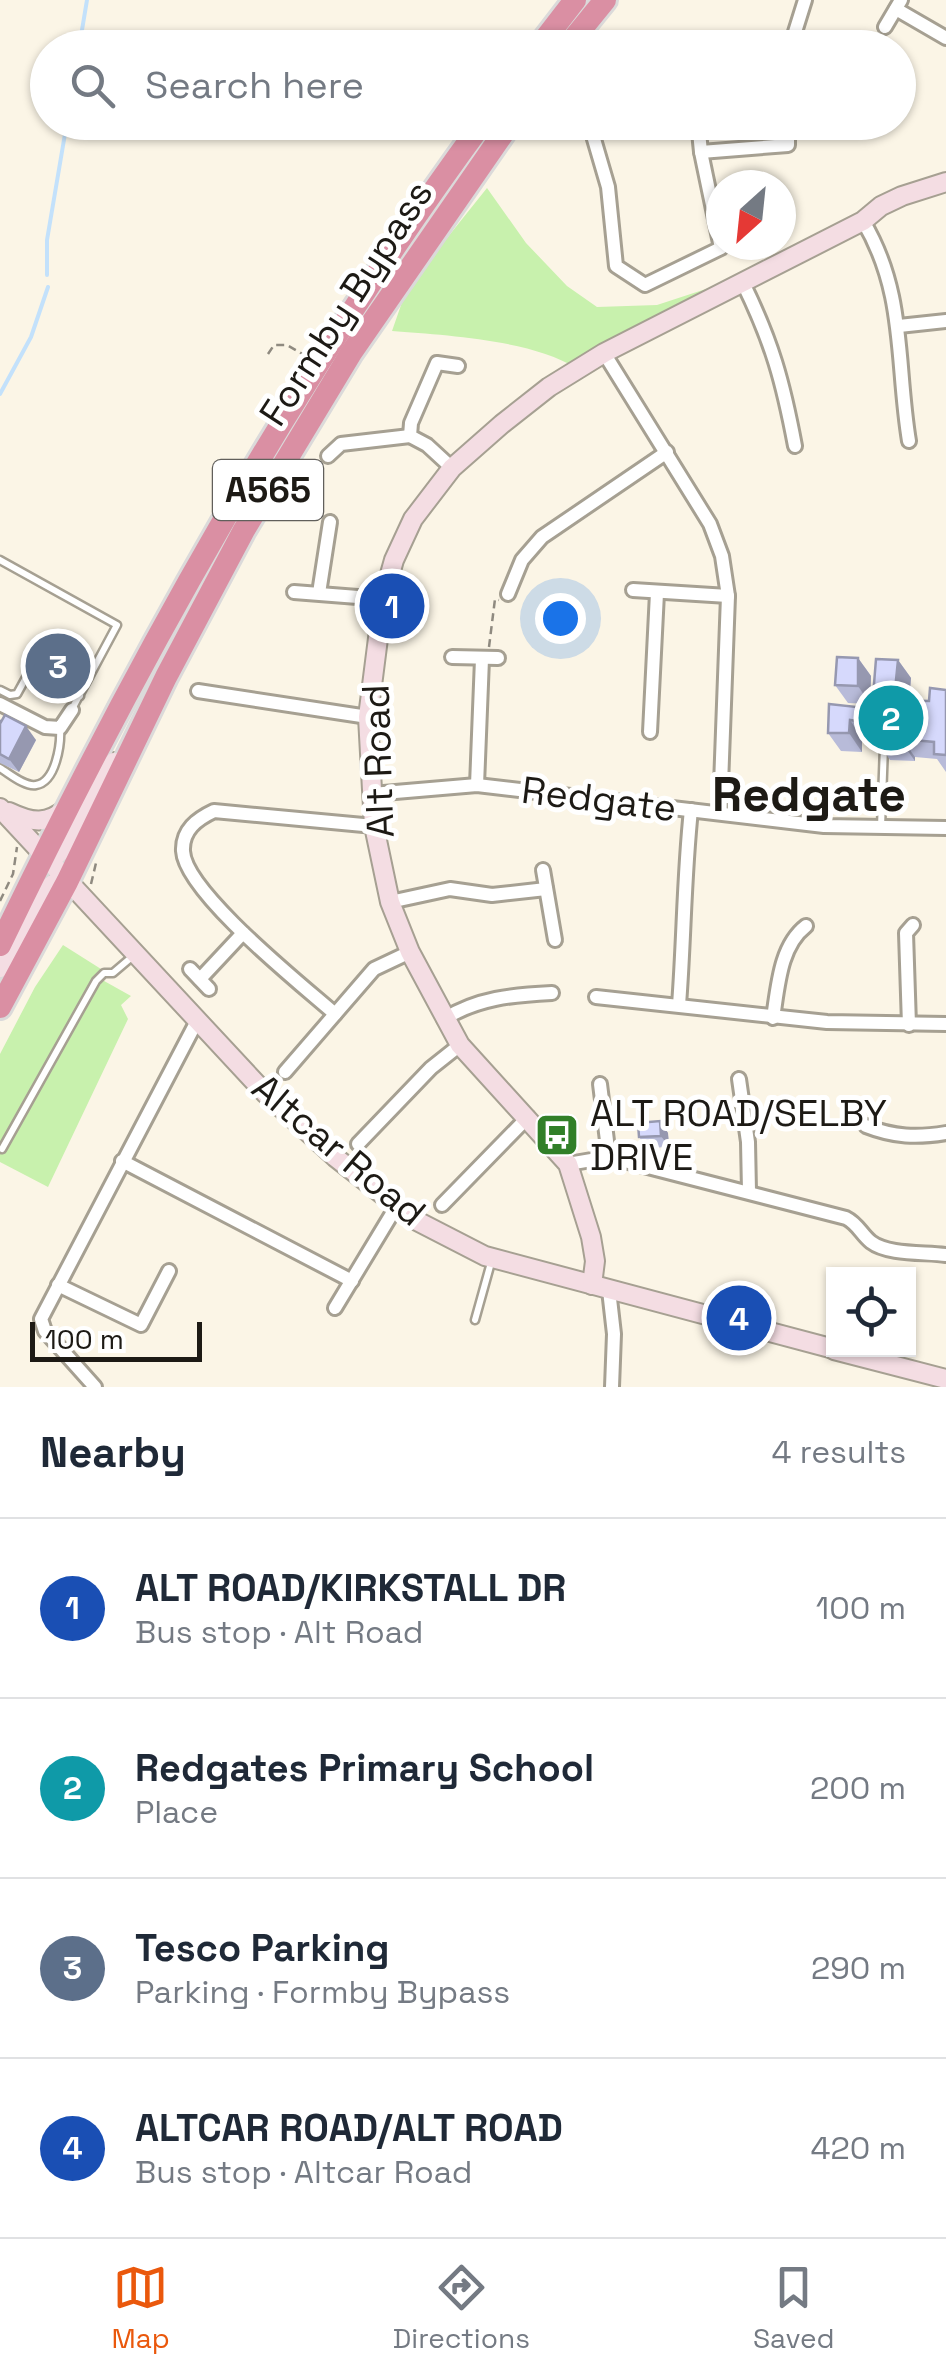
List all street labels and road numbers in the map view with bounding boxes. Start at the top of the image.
street label: Formby Bypass [249,171,443,435]
road number: A565 [213,460,323,520]
street label: Alt Road [351,683,405,839]
street label: Redgate [519,766,679,832]
street label: Altcar Road [242,1063,436,1237]

